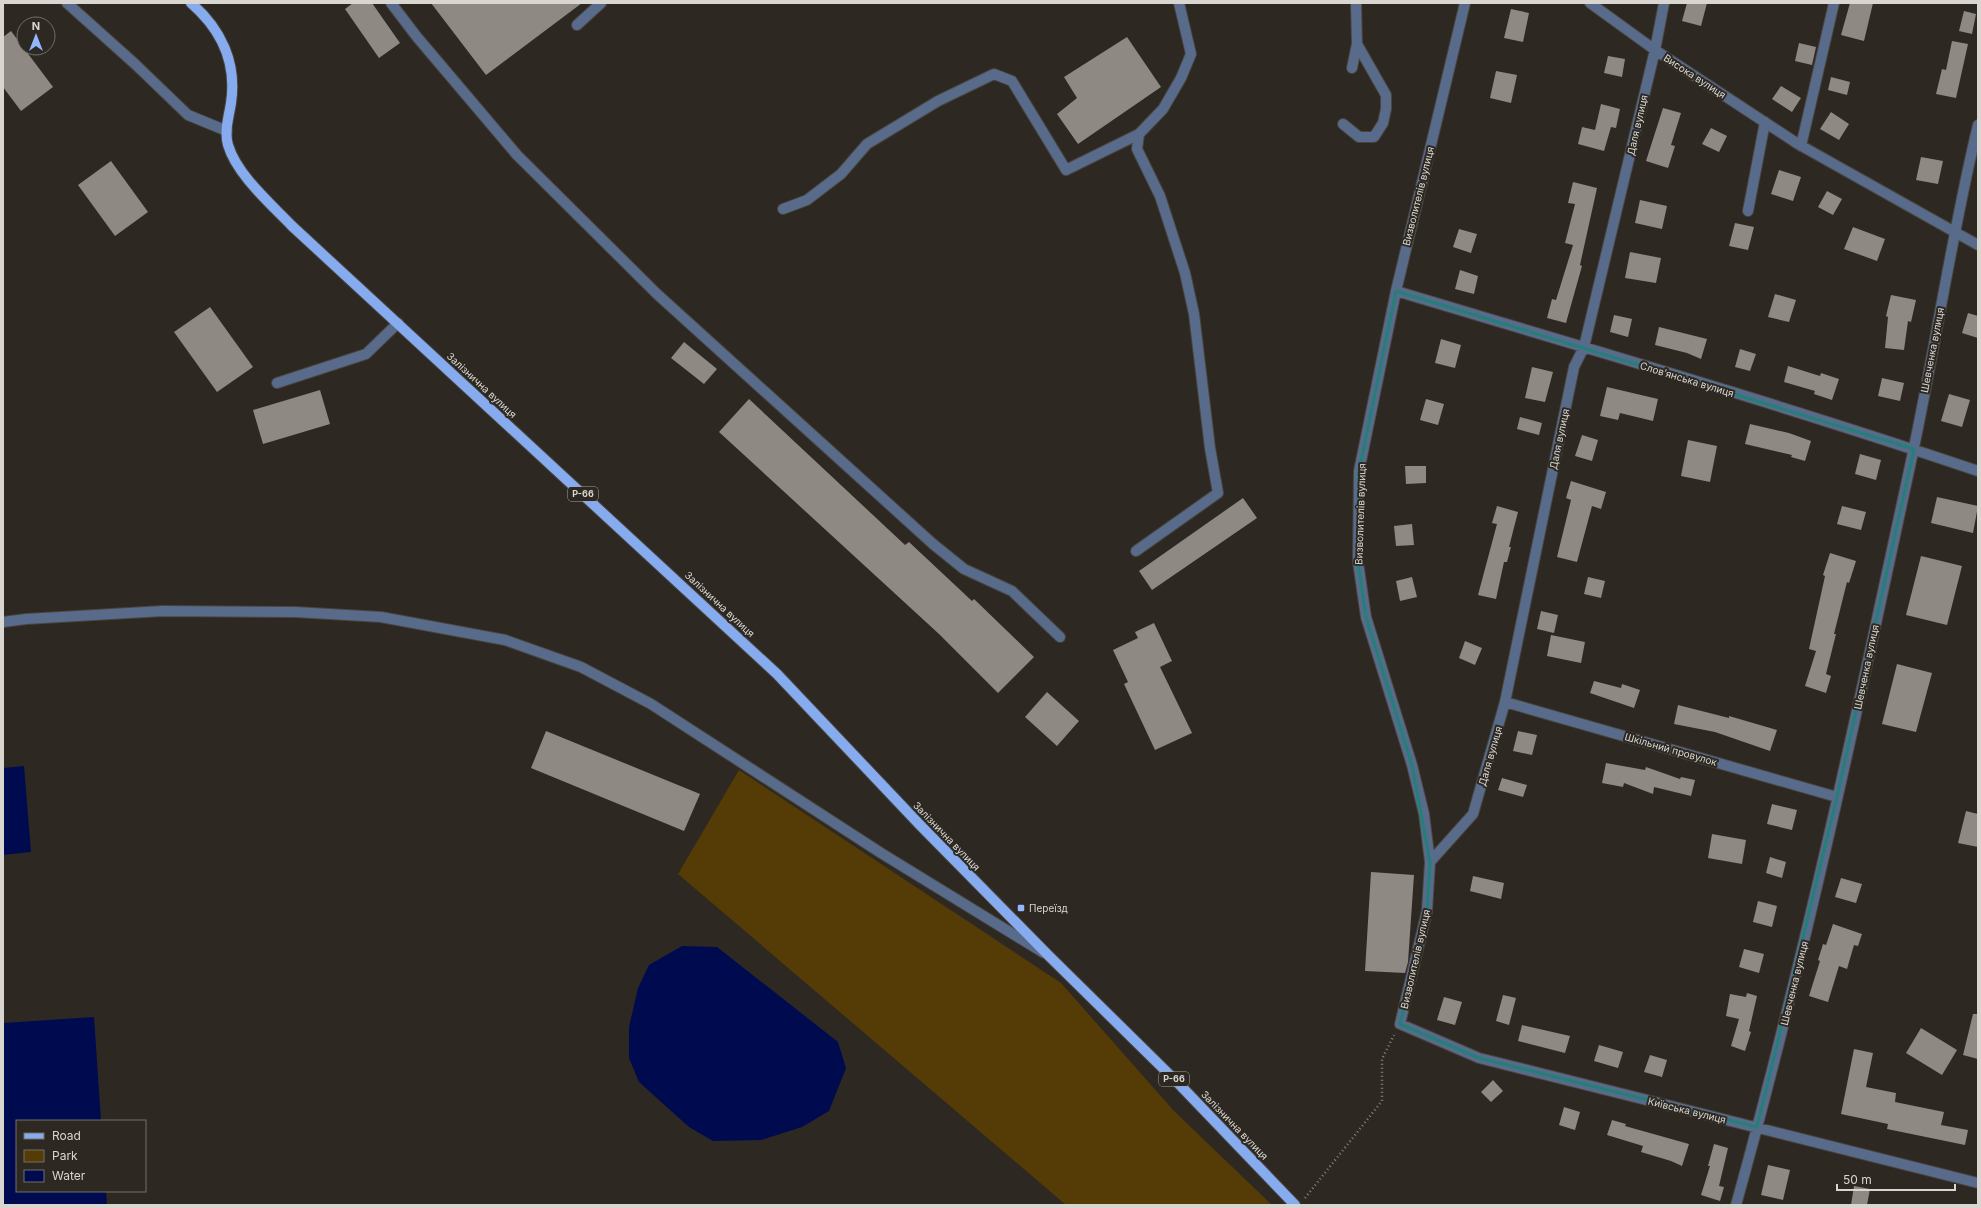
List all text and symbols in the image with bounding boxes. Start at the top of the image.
north arrow [16,16,56,56]
text: N [32,19,40,33]
street label: Висока вулиця [1662,51,1728,101]
street label: Даля вулиця [1624,93,1650,157]
street label: Визволителів вулиця [1400,145,1436,247]
street label: Шевченка вулиця [1918,306,1946,394]
street label: Залізнична вулиця [445,350,519,420]
street label: Слов’янська вулиця [1639,359,1735,399]
street label: Даля вулиця [1547,407,1571,471]
street label: Визволителів вулиця [1352,463,1368,565]
road number: Р-66 [568,487,598,501]
street label: Залізнична вулиця [683,569,757,639]
street label: Шевченка вулиця [1851,623,1881,711]
street label: Даля вулиця [1476,725,1504,787]
street label: Шкільний провулок [1624,730,1719,768]
street label: Залізнична вулиця [911,799,983,873]
place label: Переїзд [1029,902,1068,914]
marker: Переїзд [1016,903,1026,913]
street label: Визволителів вулиця [1398,908,1432,1010]
street label: Шевченка вулиця [1778,940,1810,1026]
road number: Р-66 [1159,1072,1189,1086]
street label: Залізнична вулиця [1199,1088,1271,1162]
street label: Київська вулиця [1647,1094,1727,1126]
legend [16,1120,146,1192]
text: Road [52,1128,81,1143]
text: Park [52,1148,78,1163]
scale bar [1837,1166,1955,1192]
text: Water [52,1168,86,1183]
text: 50 m [1843,1172,1872,1187]

